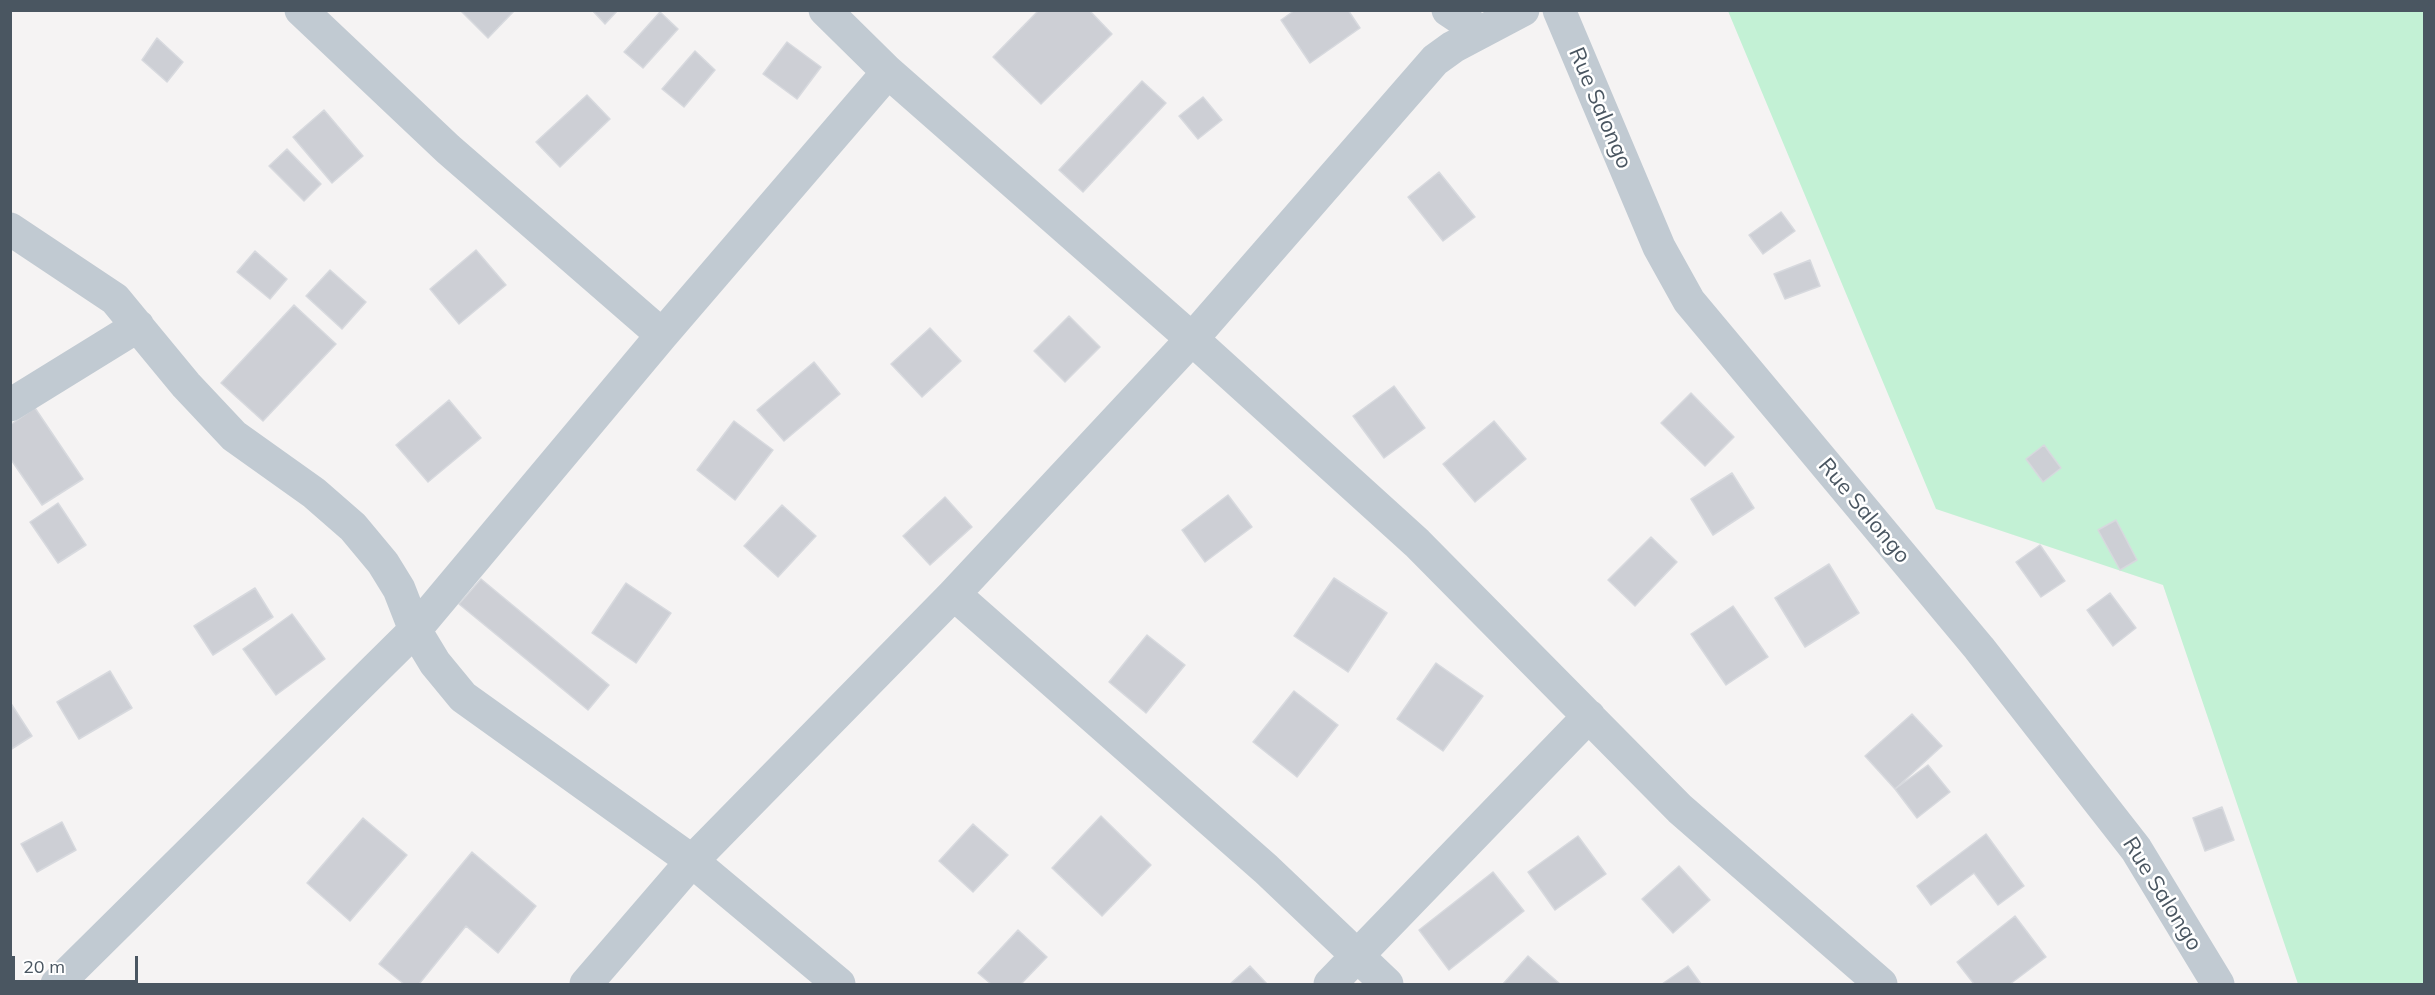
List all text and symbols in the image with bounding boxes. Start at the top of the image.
street label: Rue Salongo [1563,43,1637,173]
street label: Rue Salongo [1812,453,1916,569]
street label: Rue Salongo [2117,832,2207,956]
scale bar [15,944,141,982]
text: 20 m [23,955,65,978]

